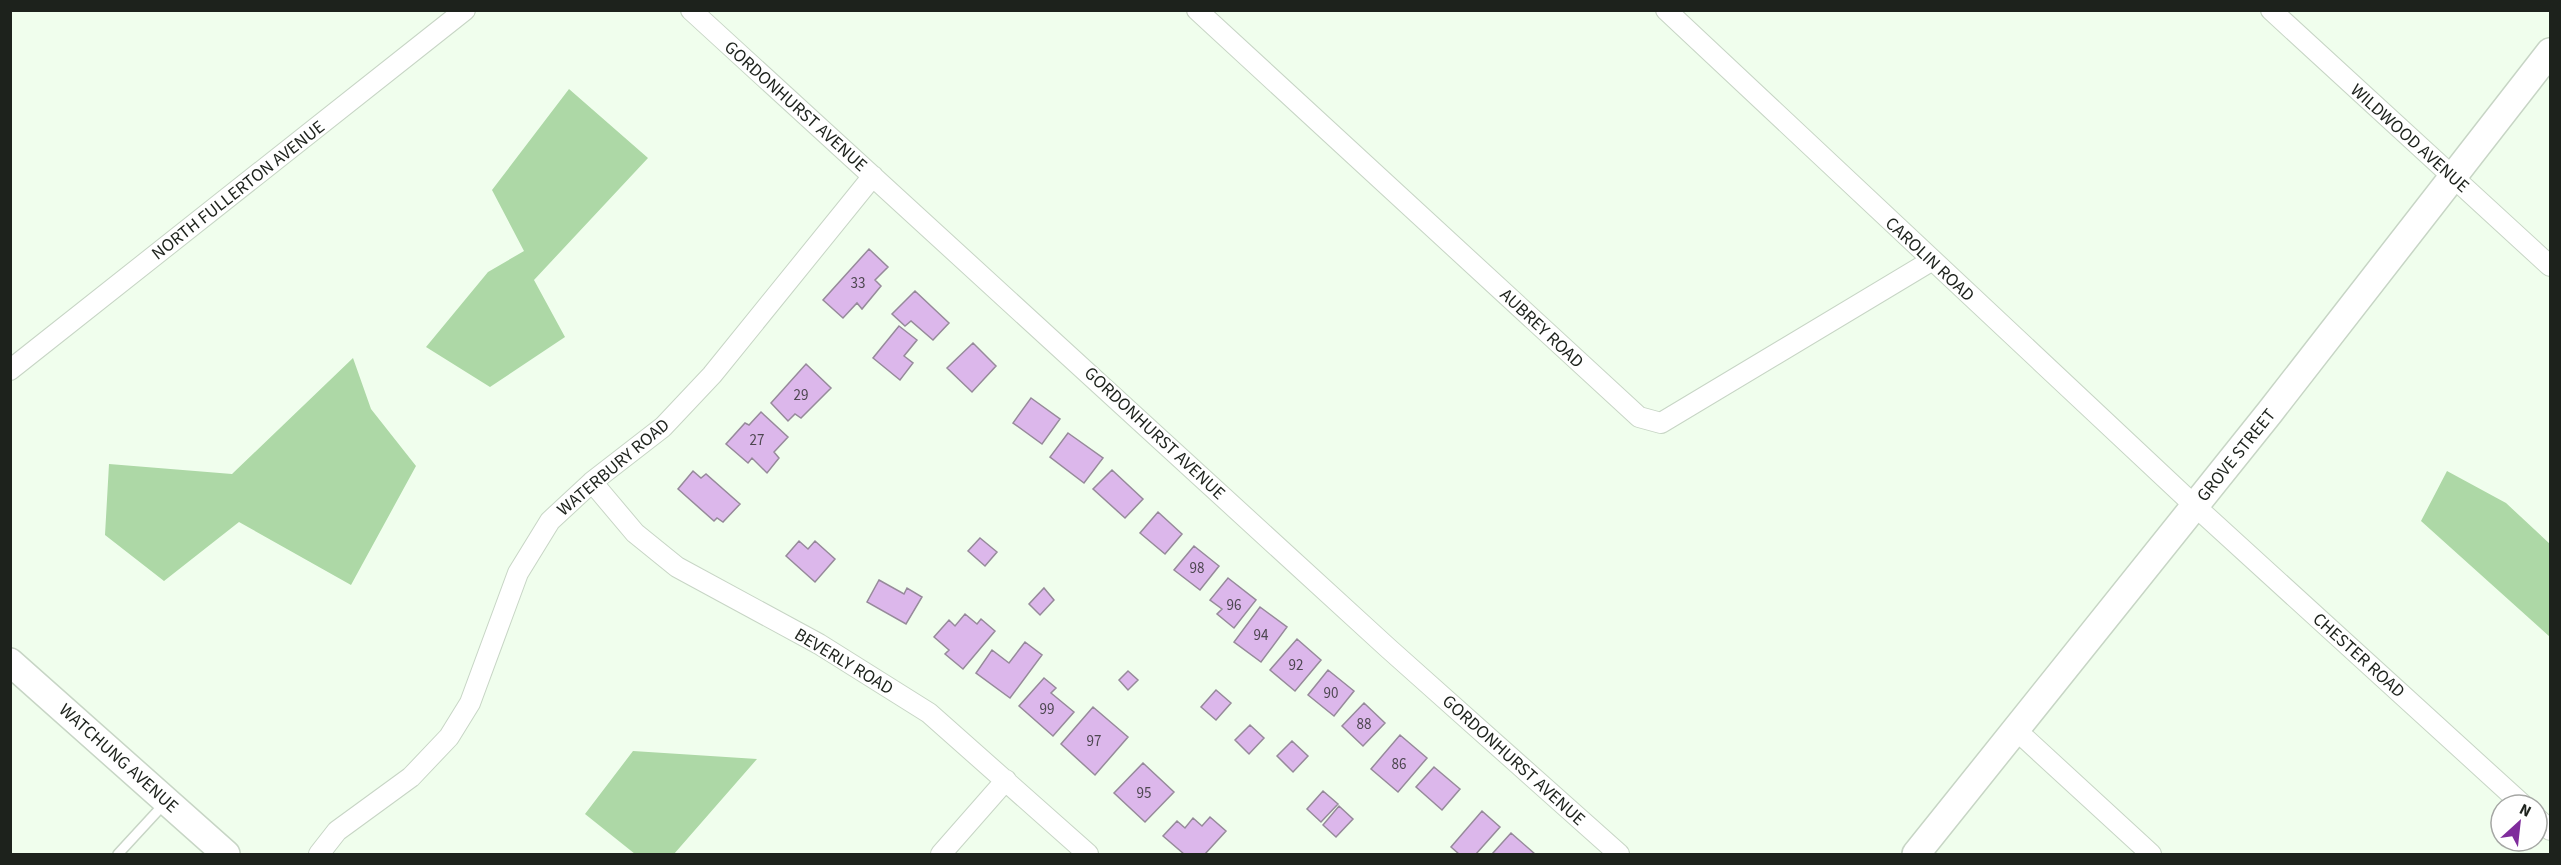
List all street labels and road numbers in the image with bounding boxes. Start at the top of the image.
street label: GORDONHURST AVENUE [719,35,873,178]
street label: WILDWOOD AVENUE [2345,78,2475,199]
street label: NORTH FULLERTON AVENUE [146,115,330,266]
street label: CAROLIN ROAD [1880,211,1980,307]
street label: AUBREY ROAD [1494,283,1589,374]
street label: GORDONHURST AVENUE [1079,361,1231,506]
street label: GROVE STREET [2191,403,2282,507]
street label: WATERBURY ROAD [552,413,675,522]
street label: CHESTER ROAD [2307,607,2410,704]
street label: BEVERLY ROAD [790,622,898,701]
street label: GORDONHURST AVENUE [1437,689,1591,832]
street label: WATCHUNG AVENUE [53,698,184,819]

